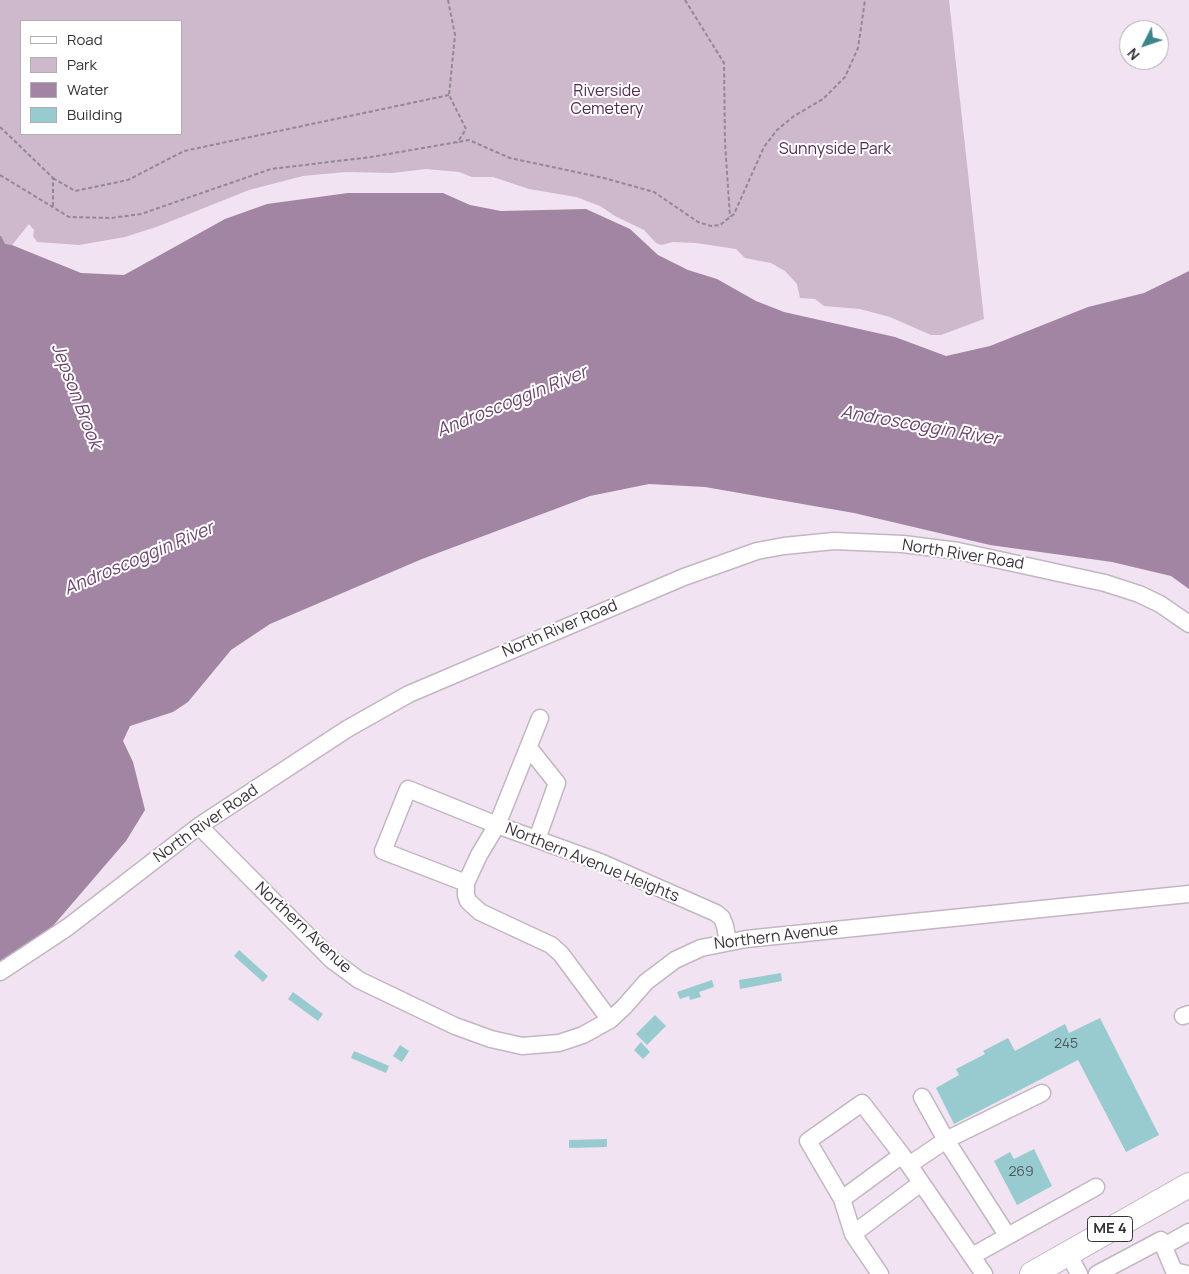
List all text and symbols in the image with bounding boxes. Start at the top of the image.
legend [20,20,182,135]
north arrow [1119,20,1169,70]
text: Road [67,29,103,50]
text: N [1123,44,1144,65]
text: Park [67,54,97,75]
text: Water [67,79,109,100]
park label: Riverside Cemetery [571,82,643,120]
text: Building [67,104,122,125]
park label: Sunnyside Park [779,140,891,160]
water label: Jepson Brook [46,340,106,452]
water label: Androscoggin River [434,362,590,442]
water label: Androscoggin River [839,401,1001,451]
water label: Androscoggin River [61,518,217,600]
street label: North River Road [901,536,1025,574]
street label: North River Road [500,596,620,662]
street label: North River Road [150,781,262,867]
street label: Northern Avenue Heights [502,819,682,907]
street label: Northern Avenue [251,878,355,978]
street label: Northern Avenue [713,920,839,954]
house number: 245 [1054,1036,1078,1052]
house number: 269 [1008,1164,1034,1180]
road number: ME 4 [1088,1216,1132,1242]

